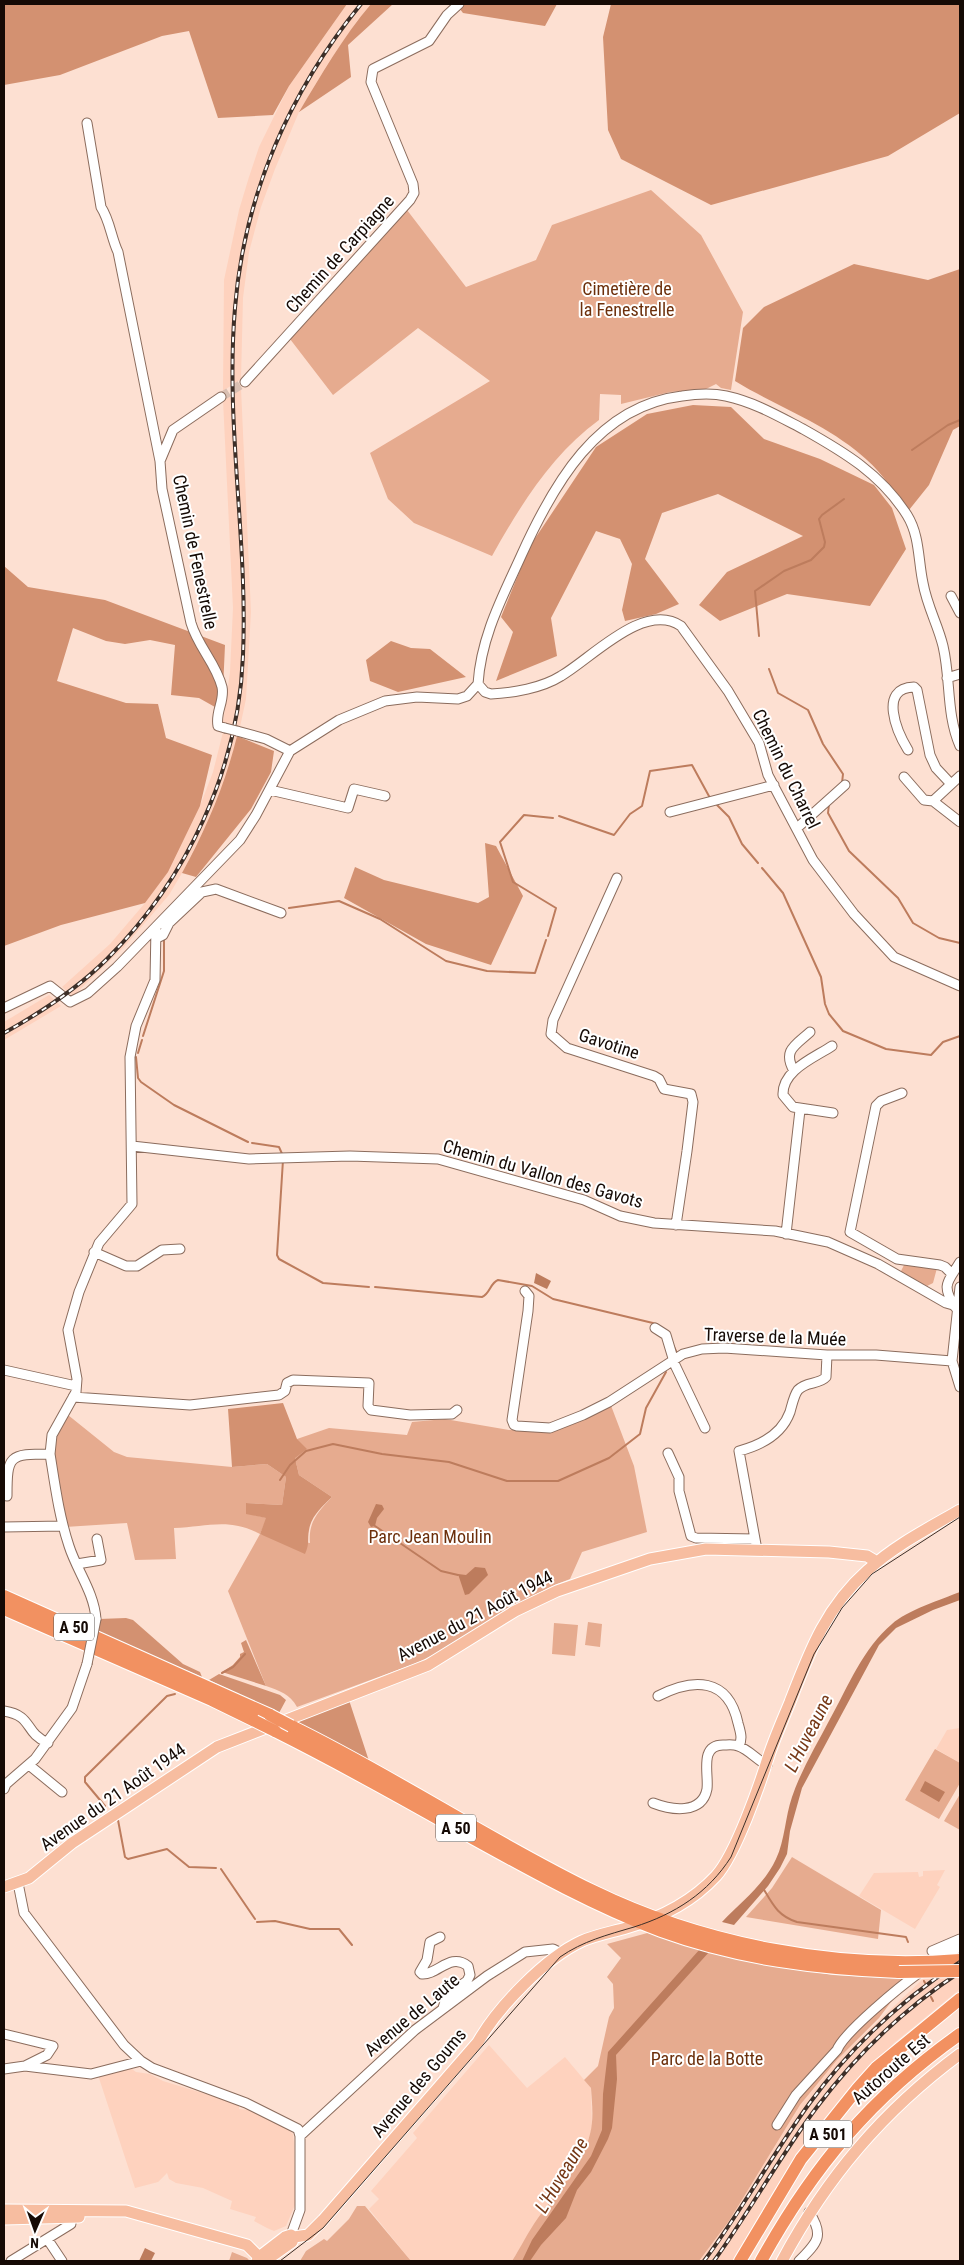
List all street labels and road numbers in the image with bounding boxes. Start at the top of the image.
street label: Chemin de Carpiagne [281,190,398,317]
street label: Chemin de Fenestrelle [169,473,222,631]
street label: Chemin du Charrel [748,706,824,832]
street label: Gavotine [576,1024,642,1063]
street label: Chemin du Vallon des Gavots [441,1135,646,1212]
street label: Traverse de la Muée [704,1324,846,1349]
street label: Avenue du 21 Août 1944 [394,1566,556,1665]
road number: A 50 [54,1614,94,1640]
street label: Avenue du 21 Août 1944 [36,1738,190,1855]
road number: A 50 [436,1815,476,1842]
street label: Avenue de Laute [360,1969,463,2060]
street label: Avenue des Goums [367,2024,470,2141]
street label: Autoroute Est [847,2029,934,2108]
road number: A 501 [804,2120,852,2148]

